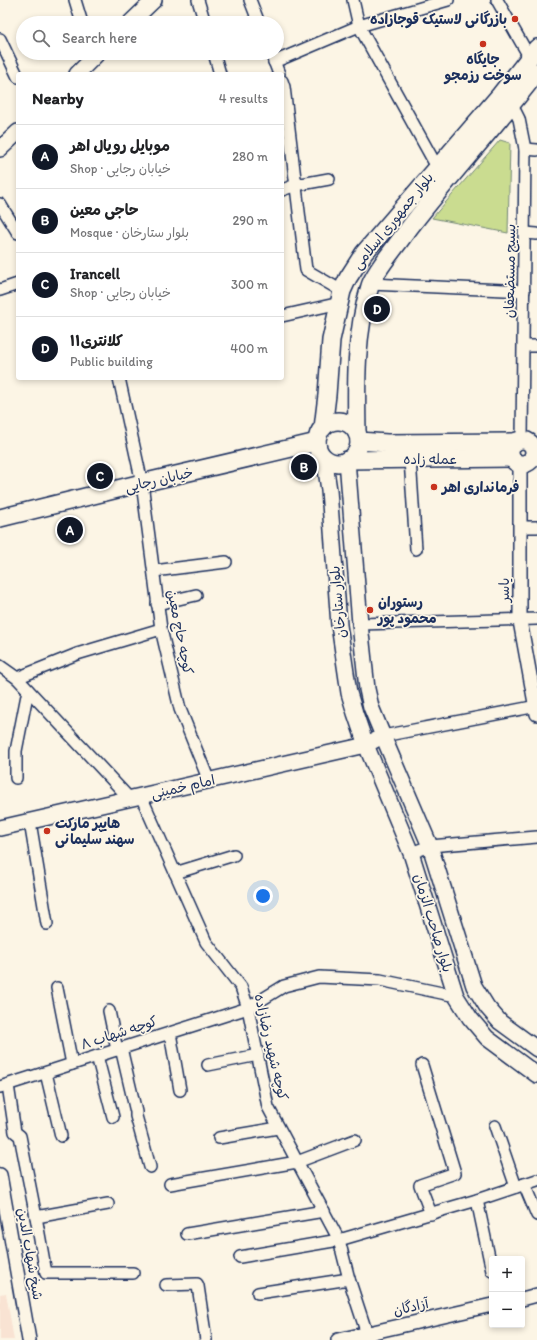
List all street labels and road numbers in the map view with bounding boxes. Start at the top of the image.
street label: بلوار جمهوری اسلامی [349,169,438,273]
street label: بسیج مستضعفان [501,224,520,318]
street label: عمله زاده [403,451,457,468]
street label: خیابان رجایی [123,464,195,496]
street label: بلوار ستارخان [326,565,350,639]
street label: یاسر [496,578,513,603]
street label: کوچه حاج معین [162,588,197,676]
street label: امام خمینی [149,771,217,805]
street label: بلوار صاحب الزمان [410,872,456,974]
street label: کوچه شهید رضازاده [250,992,292,1102]
street label: کوچه شهاب ۸ [78,1013,160,1054]
street label: شیخ شهاب الدین [13,1207,46,1302]
street label: آزادگان [392,1295,431,1319]

